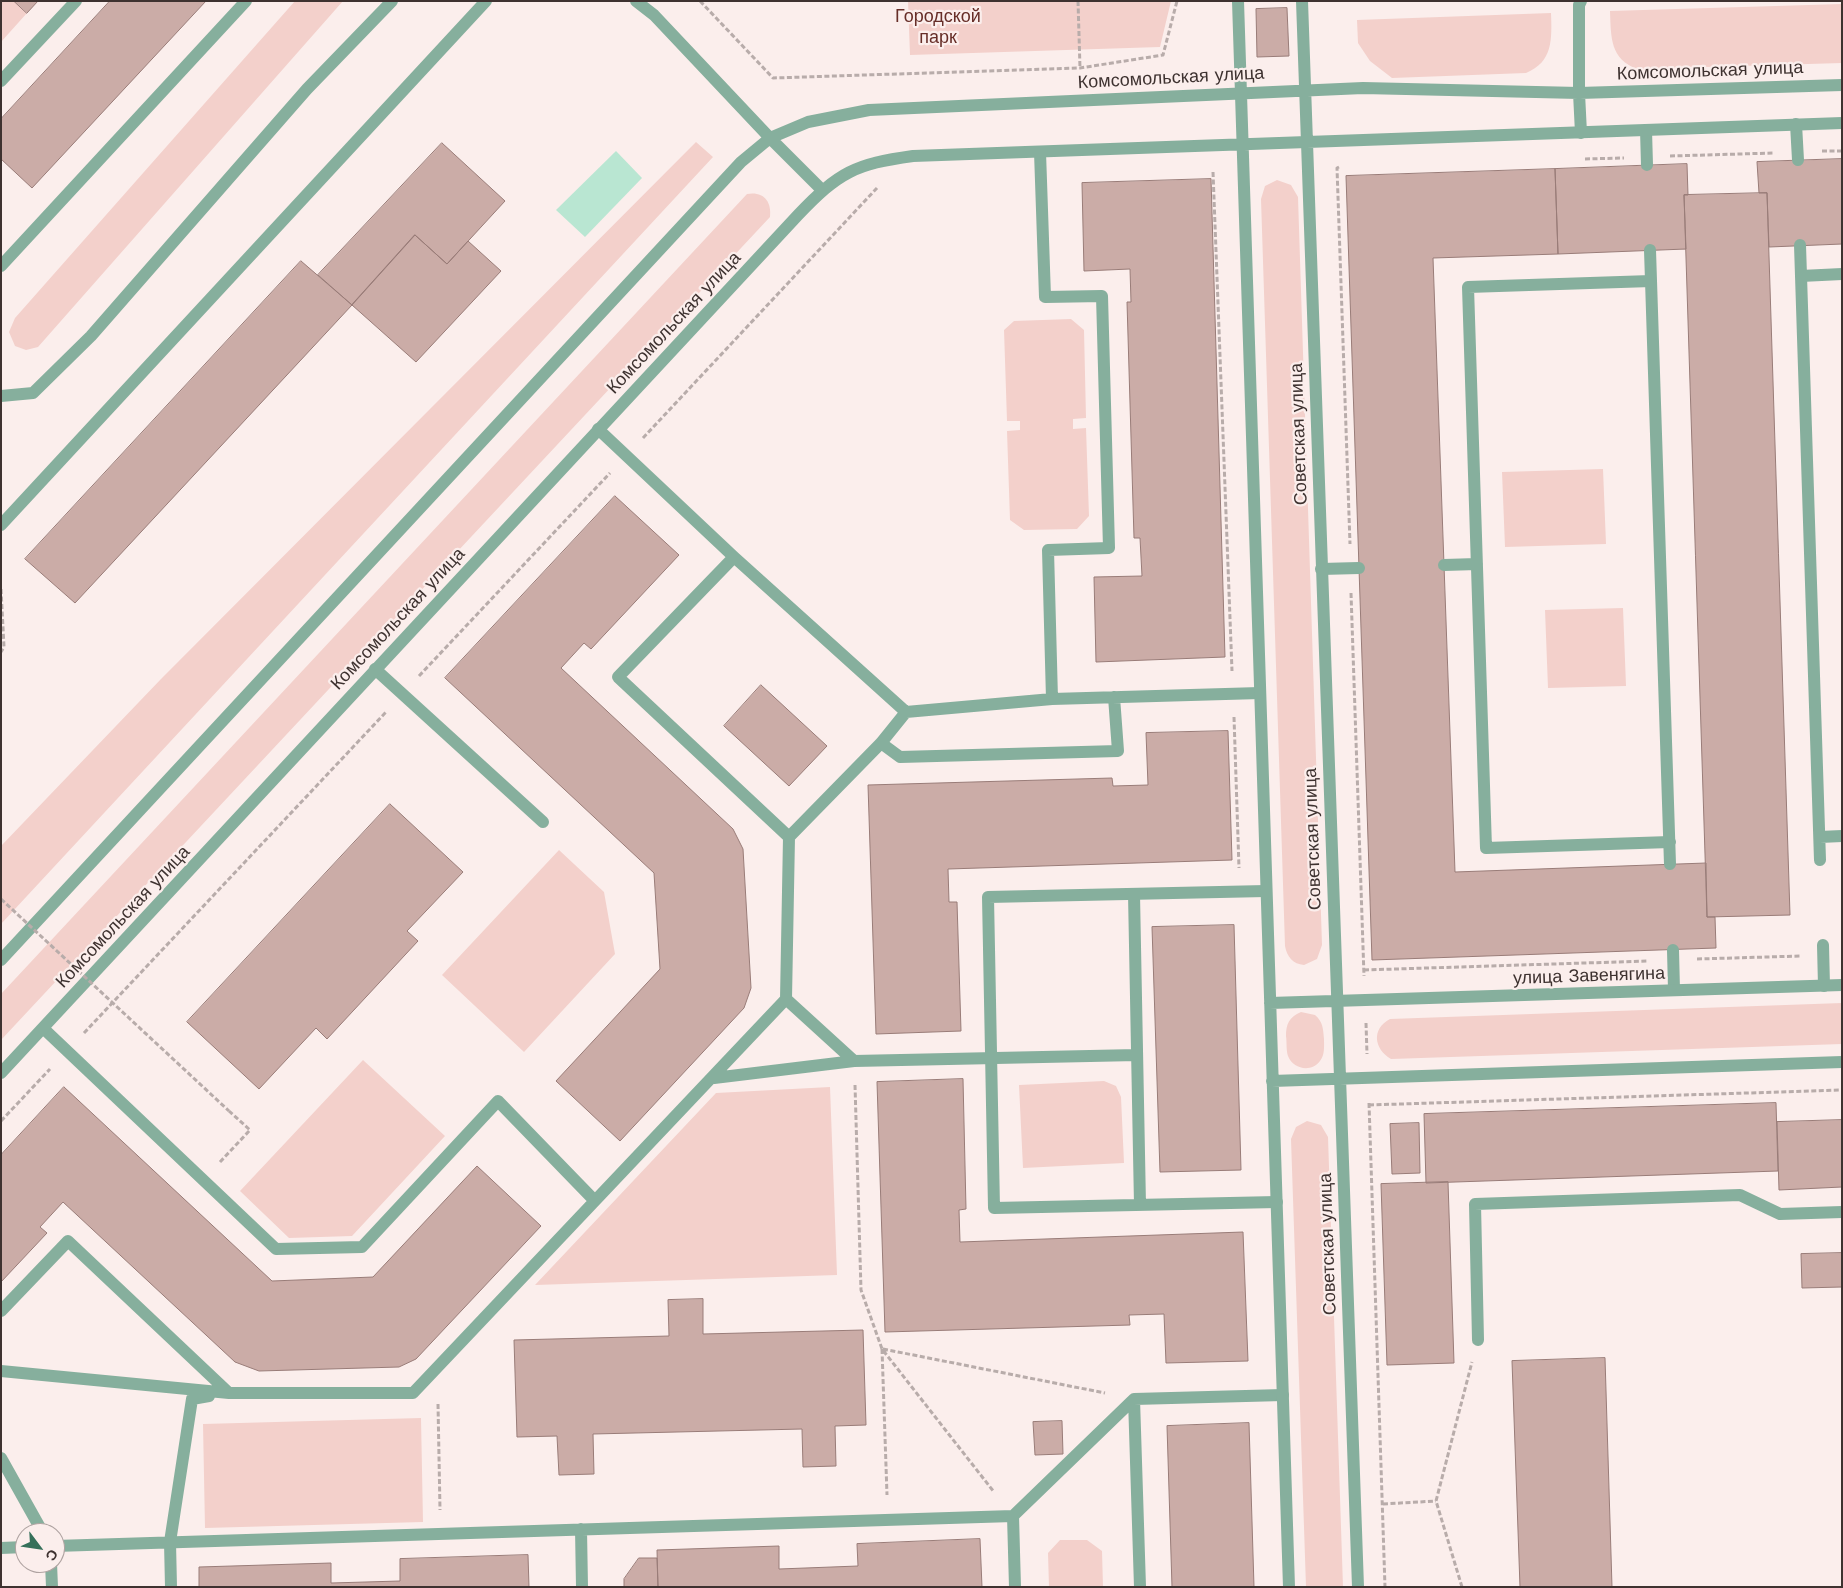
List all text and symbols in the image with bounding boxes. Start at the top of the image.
park label: Городской парк [895,6,981,48]
street label: Комсомольская улица [1616,57,1804,85]
street label: Комсомольская улица [1077,62,1265,94]
street label: Комсомольская улица [602,247,746,399]
street label: Советская улица [1286,362,1312,506]
street label: Комсомольская улица [326,543,470,695]
street label: Советская улица [1300,767,1326,911]
street label: Комсомольская улица [51,841,195,993]
street label: улица Завенягина [1513,963,1665,989]
street label: Советская улица [1315,1172,1341,1316]
north arrow [15,1523,65,1573]
text: С [43,1547,61,1564]

